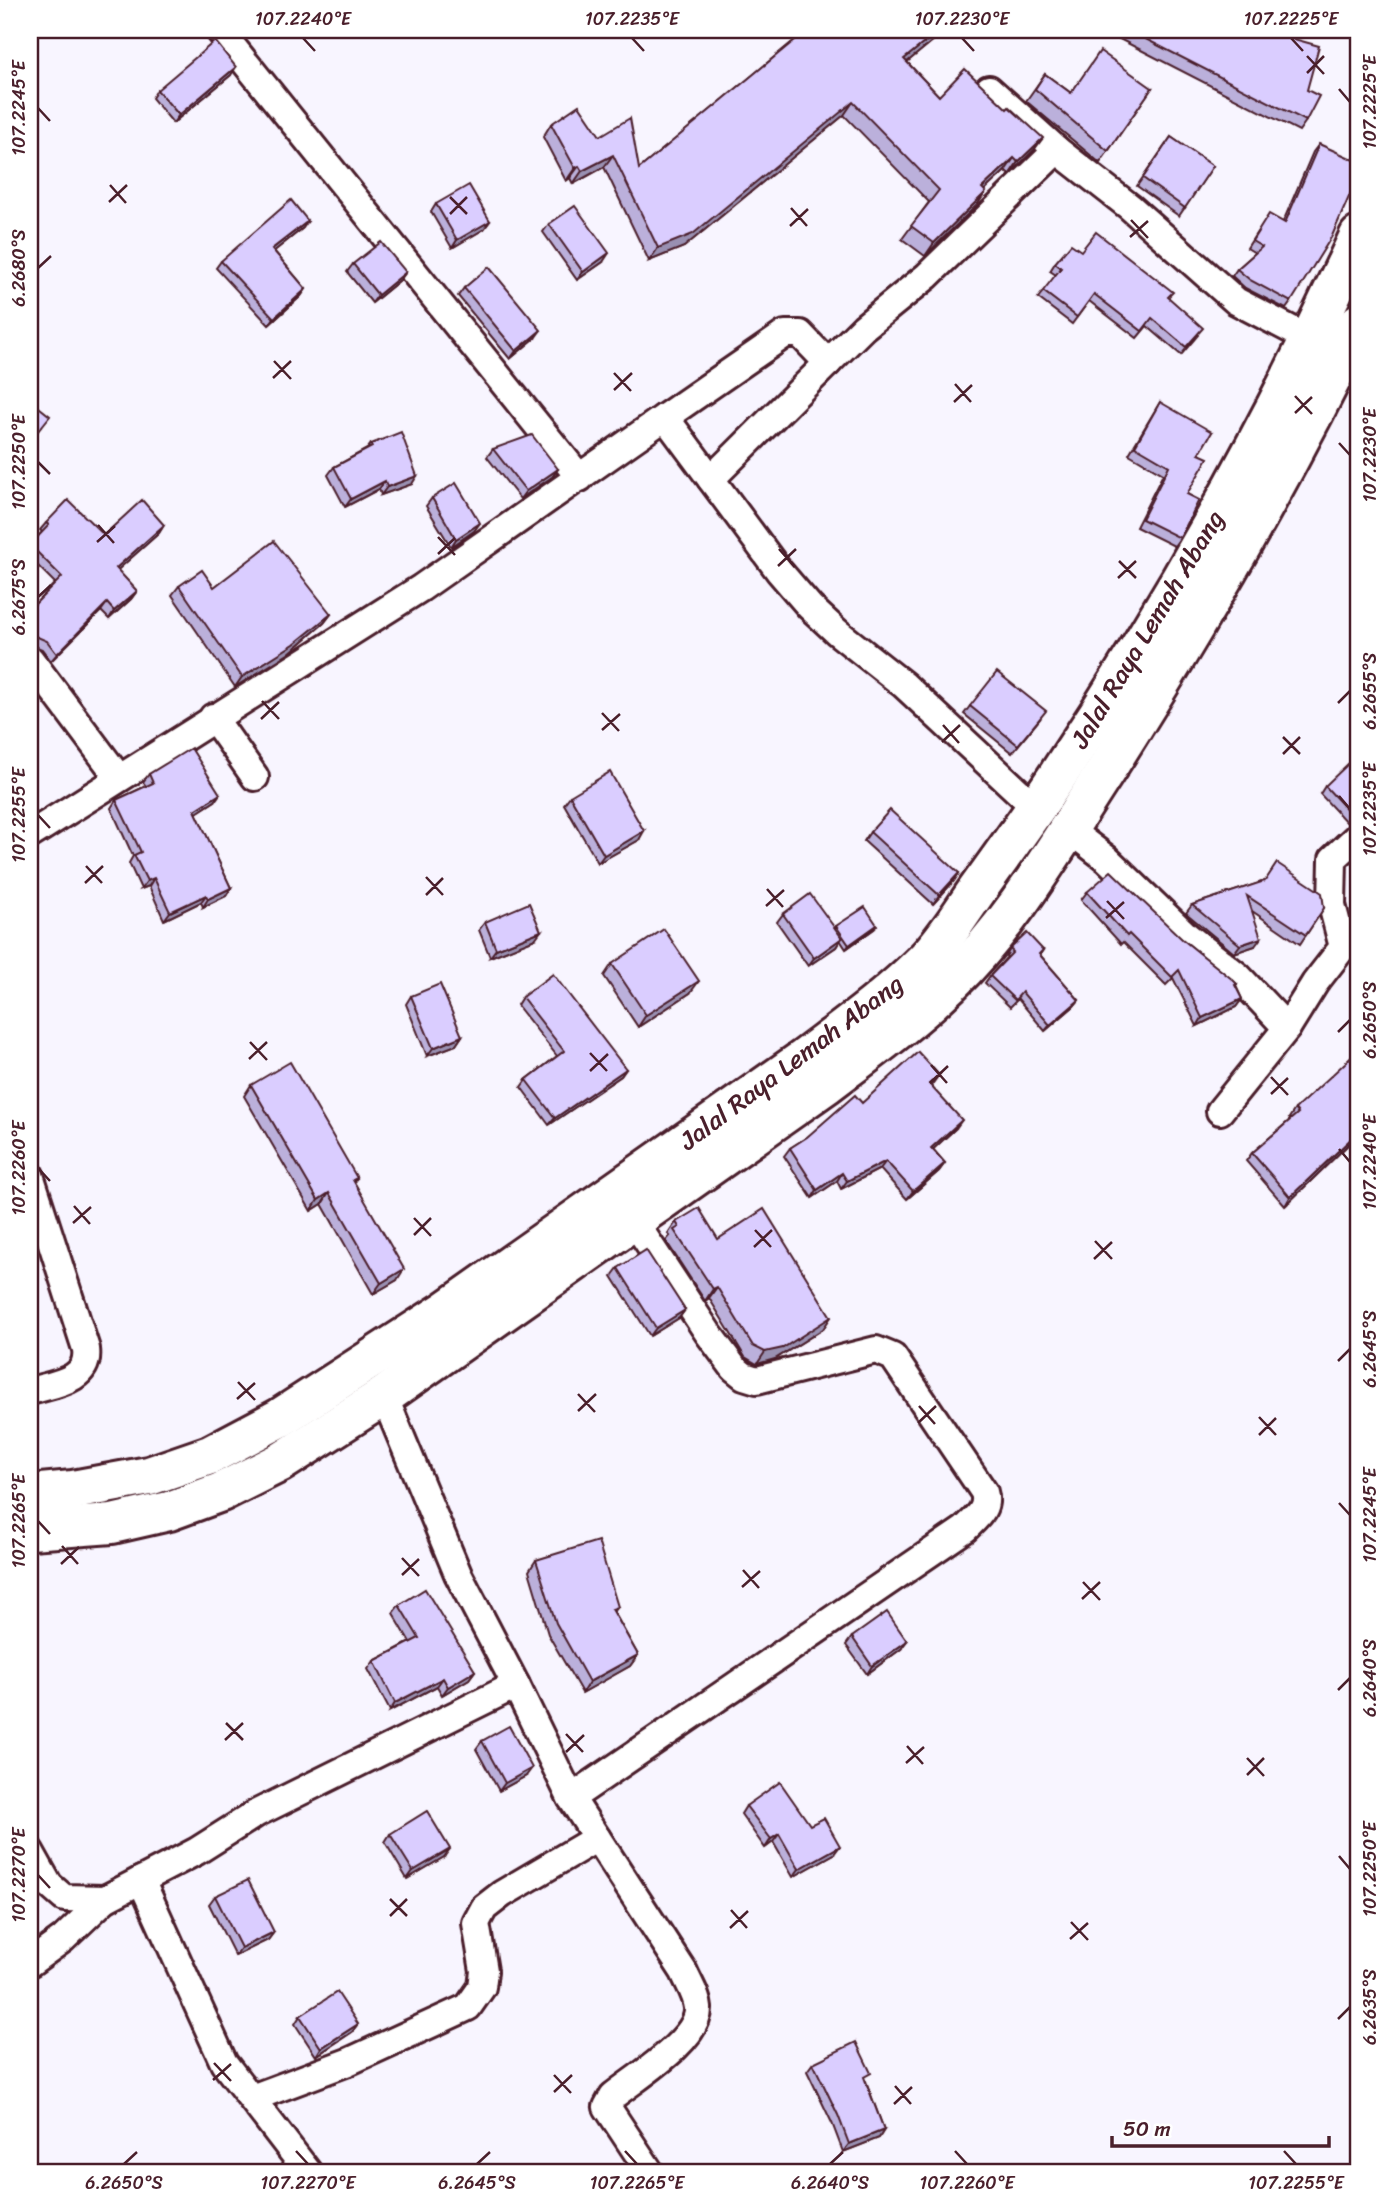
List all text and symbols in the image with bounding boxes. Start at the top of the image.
text: 107.2240°E [255,3,352,35]
text: 107.2235°E [585,3,680,35]
text: 107.2230°E [915,3,1010,35]
text: 107.2225°E [1244,3,1339,35]
text: 107.2225°E [1354,54,1386,149]
text: 107.2245°E [3,59,35,156]
text: 6.2680°S [3,229,35,307]
text: 107.2230°E [1354,407,1386,502]
text: 107.2250°E [3,413,35,510]
street label: Jalal Raya Lemah Abang [1057,501,1237,758]
text: 6.2675°S [3,559,35,635]
text: 6.2655°S [1354,652,1386,730]
text: 107.2235°E [1354,761,1386,856]
text: 107.2255°E [3,766,35,863]
street label: Jalal Raya Lemah Abang [668,962,913,1163]
text: 6.2650°S [1354,981,1386,1059]
text: 107.2240°E [1354,1113,1386,1210]
text: 107.2260°E [3,1120,35,1215]
text: 6.2645°S [1354,1310,1386,1388]
text: 107.2245°E [1354,1466,1386,1563]
text: 107.2265°E [3,1473,35,1568]
text: 6.2640°S [1354,1639,1386,1717]
text: 107.2250°E [1354,1820,1386,1917]
text: 107.2270°E [3,1827,35,1922]
text: 6.2635°S [1354,1969,1386,2045]
scale bar [1112,2104,1330,2148]
text: 50 m [1123,2110,1171,2148]
text: 6.2650°S [85,2167,163,2199]
text: 107.2270°E [261,2167,356,2199]
text: 6.2645°S [438,2167,516,2199]
text: 107.2265°E [590,2167,685,2199]
text: 6.2640°S [791,2167,869,2199]
text: 107.2260°E [920,2167,1015,2199]
text: 107.2255°E [1248,2167,1345,2199]

